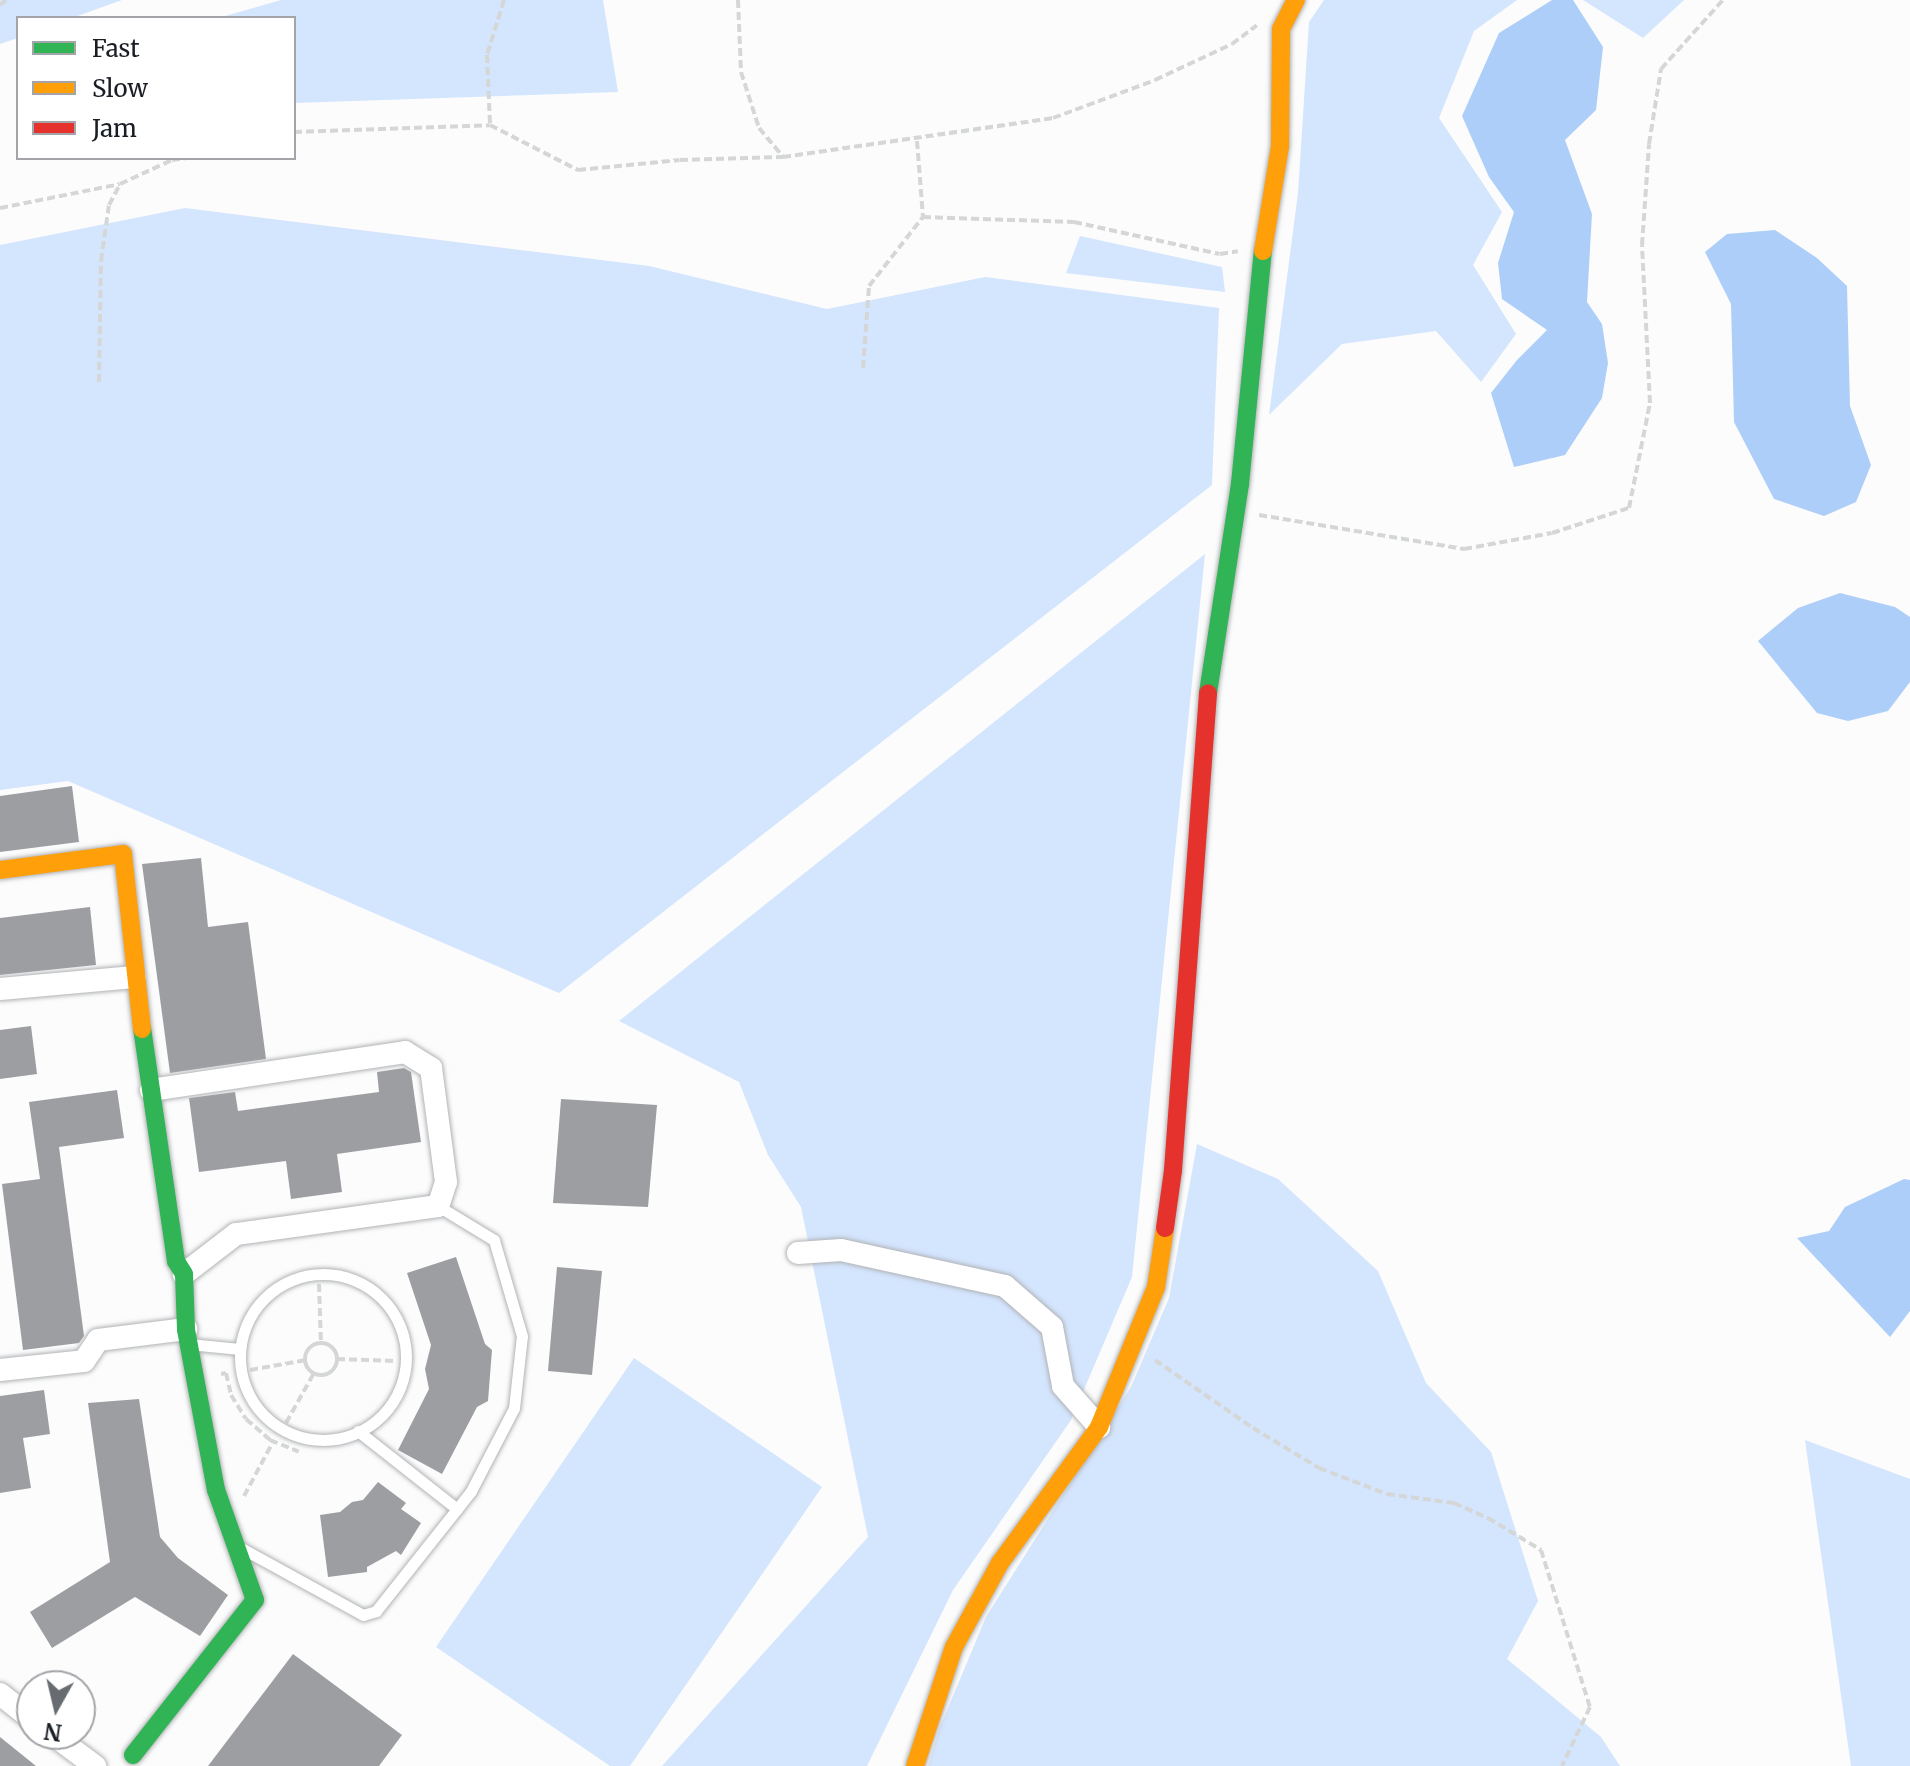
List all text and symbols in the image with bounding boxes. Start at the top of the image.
legend [16,16,296,160]
text: Fast [92,33,140,64]
text: Slow [92,73,148,104]
text: Jam [92,113,137,144]
north arrow [16,1670,96,1750]
text: N [42,1717,64,1747]

